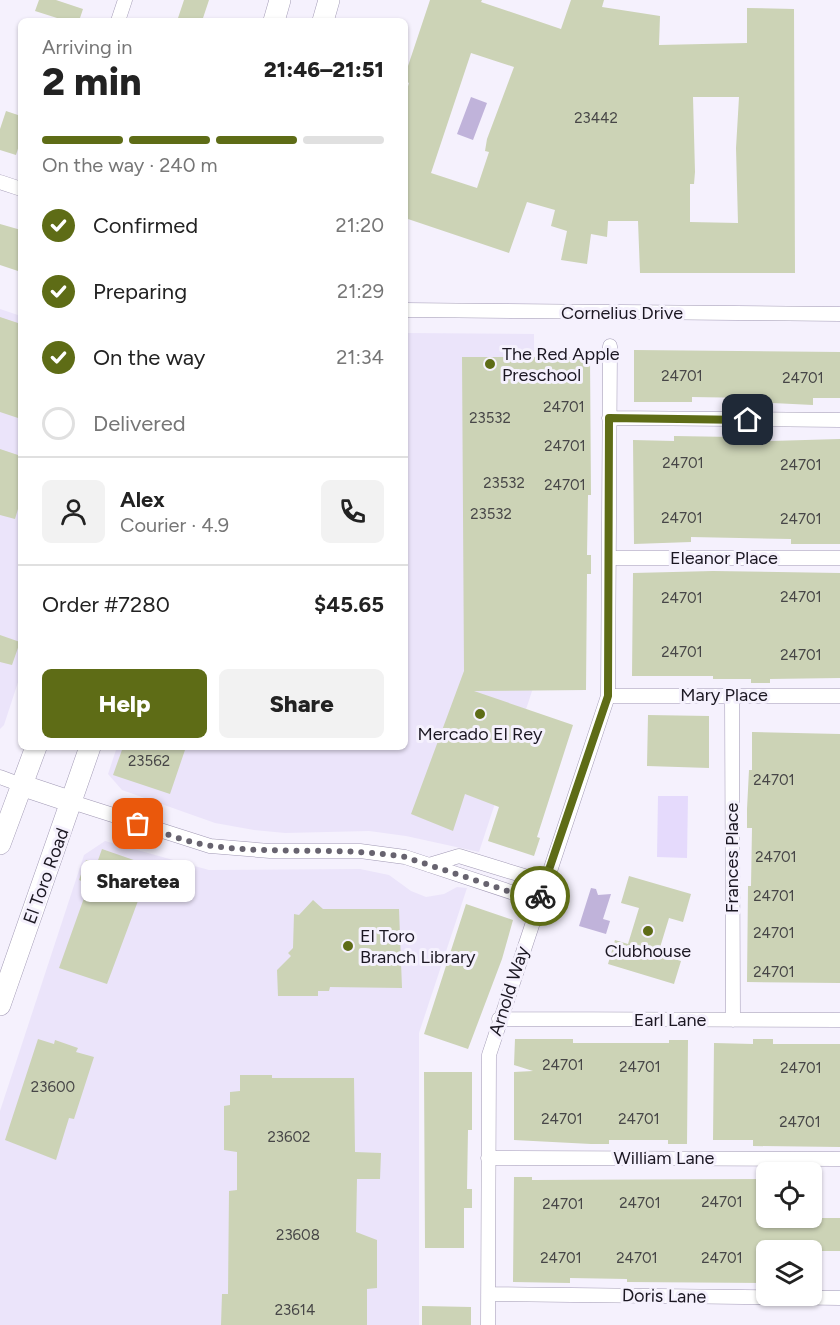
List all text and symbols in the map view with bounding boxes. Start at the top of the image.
text: Arriving in [42,35,132,59]
text: 21:46–21:51 [264,56,384,83]
text: 2 min [42,58,142,105]
house number: 23442 [574,109,618,127]
text: On the way · 240 m [42,153,218,177]
icon: check [42,209,75,242]
text: Confirmed [93,212,198,239]
text: 21:20 [336,213,384,237]
icon: check [42,275,75,308]
text: Preparing [93,278,187,305]
text: 21:29 [337,279,384,303]
street label: Cornelius Drive [561,302,683,324]
icon: check [42,341,75,374]
place label: The Red Apple Preschool [502,343,620,386]
text: On the way [93,344,205,371]
text: 21:34 [336,345,384,369]
marker: The Red Apple Preschool [483,357,497,371]
house number: 24701 [661,367,703,385]
house number: 24701 [782,369,824,387]
pin [722,394,773,445]
house number: 24701 [543,398,585,416]
icon: home [731,403,764,436]
house number: 23532 [469,409,511,427]
text: Delivered [93,410,186,437]
house number: 24701 [544,437,586,455]
house number: 24701 [662,454,704,472]
house number: 24701 [780,456,822,474]
house number: 23532 [483,474,525,492]
house number: 24701 [544,476,586,494]
button: person [42,480,105,543]
button: phone [321,480,384,543]
text: Alex [120,486,165,513]
house number: 23532 [470,505,512,523]
house number: 24701 [661,509,703,527]
house number: 24701 [780,510,822,528]
text: Courier · 4.9 [120,513,229,537]
street label: Eleanor Place [670,547,778,569]
house number: 24701 [780,588,822,606]
house number: 24701 [661,589,703,607]
text: Order #7280 [42,591,170,618]
text: $45.65 [314,591,384,618]
house number: 24701 [661,643,703,661]
house number: 24701 [780,646,822,664]
button: Help [42,669,207,738]
button: Share [219,669,384,738]
street label: Mary Place [680,684,768,706]
marker: Mercado El Rey [473,707,487,721]
place label: Mercado El Rey [418,723,543,745]
house number: 23562 [128,752,170,770]
house number: 24701 [753,771,795,789]
pin [112,798,163,849]
street label: Frances Place [721,803,743,913]
icon: bag [121,807,154,840]
street label: El Toro Road [18,825,74,927]
house number: 24701 [755,848,797,866]
callout: Sharetea [81,860,195,902]
courier [510,866,570,926]
text: Sharetea [96,869,180,893]
icon: bike [524,880,557,913]
house number: 24701 [753,887,795,905]
marker: Clubhouse [641,924,655,938]
house number: 24701 [753,924,795,942]
place label: El Toro Branch Library [360,925,476,968]
marker: El Toro Branch Library [341,939,355,953]
place label: Clubhouse [605,940,691,962]
street label: Arnold Way [484,943,534,1039]
house number: 24701 [753,963,795,981]
street label: Earl Lane [634,1009,707,1031]
house number: 24701 [542,1056,584,1074]
house number: 24701 [619,1058,661,1076]
house number: 24701 [780,1059,822,1077]
house number: 23600 [31,1078,75,1096]
house number: 24701 [541,1110,583,1128]
house number: 24701 [618,1110,660,1128]
house number: 24701 [779,1113,821,1131]
house number: 23602 [267,1128,311,1146]
street label: William Lane [614,1147,715,1169]
map controls [756,1162,822,1306]
button: locate [756,1162,822,1228]
house number: 24701 [701,1193,743,1211]
house number: 24701 [619,1194,661,1212]
house number: 24701 [542,1195,584,1213]
house number: 23608 [276,1226,320,1244]
button: layers [756,1240,822,1306]
house number: 24701 [540,1249,582,1267]
house number: 24701 [616,1249,658,1267]
house number: 24701 [701,1249,743,1267]
street label: Doris Lane [622,1284,707,1308]
house number: 23614 [275,1301,315,1319]

